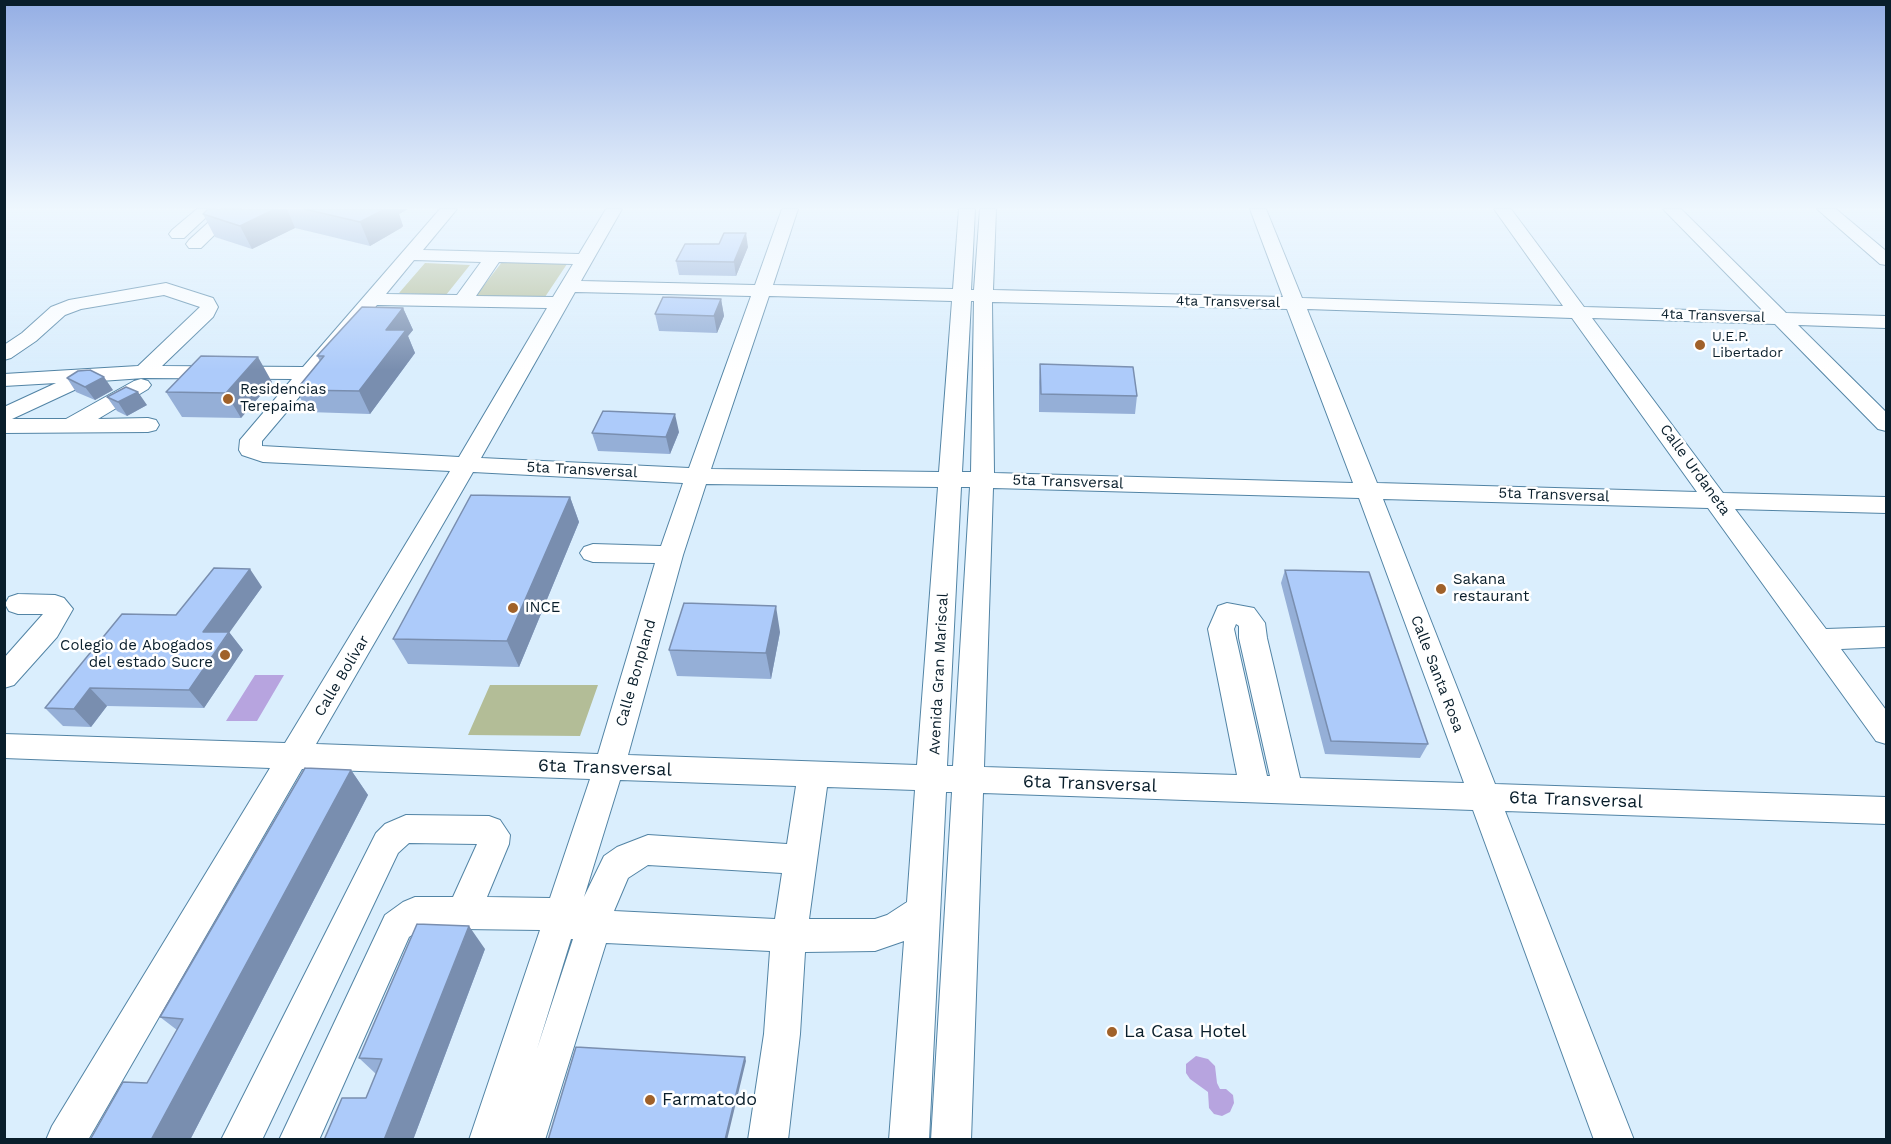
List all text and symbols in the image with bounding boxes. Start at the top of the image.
street label: 4ta Transversal [1176,293,1280,311]
street label: 4ta Transversal [1661,306,1765,326]
place label: U.E.P. Libertador [1712,329,1783,362]
marker: U.E.P. Libertador [1693,338,1707,352]
place label: Residencias Terepaima [240,381,326,416]
marker: Residencias Terepaima [221,392,235,406]
street label: Calle Urdaneta [1656,421,1734,519]
street label: 5ta Transversal [526,458,638,482]
street label: 5ta Transversal [1012,471,1124,493]
street label: 5ta Transversal [1498,484,1610,506]
place label: Sakana restaurant [1453,571,1529,606]
marker: Sakana restaurant [1434,582,1448,596]
street label: Avenida Gran Mariscal [926,592,952,756]
place label: INCE [525,599,560,617]
marker: INCE [506,601,520,615]
street label: Calle Santa Rosa [1406,613,1468,735]
street label: Calle Bonpland [612,617,660,729]
street label: Calle Bolívar [311,632,373,720]
place label: Colegio de Abogados del estado Sucre [60,637,213,672]
marker: Colegio de Abogados del estado Sucre [218,648,232,662]
street label: 6ta Transversal [538,755,672,781]
street label: 6ta Transversal [1023,771,1157,797]
street label: 6ta Transversal [1509,787,1643,813]
place label: La Casa Hotel [1124,1021,1247,1043]
marker: La Casa Hotel [1105,1025,1119,1039]
place label: Farmatodo [662,1089,757,1111]
marker: Farmatodo [643,1093,657,1107]

